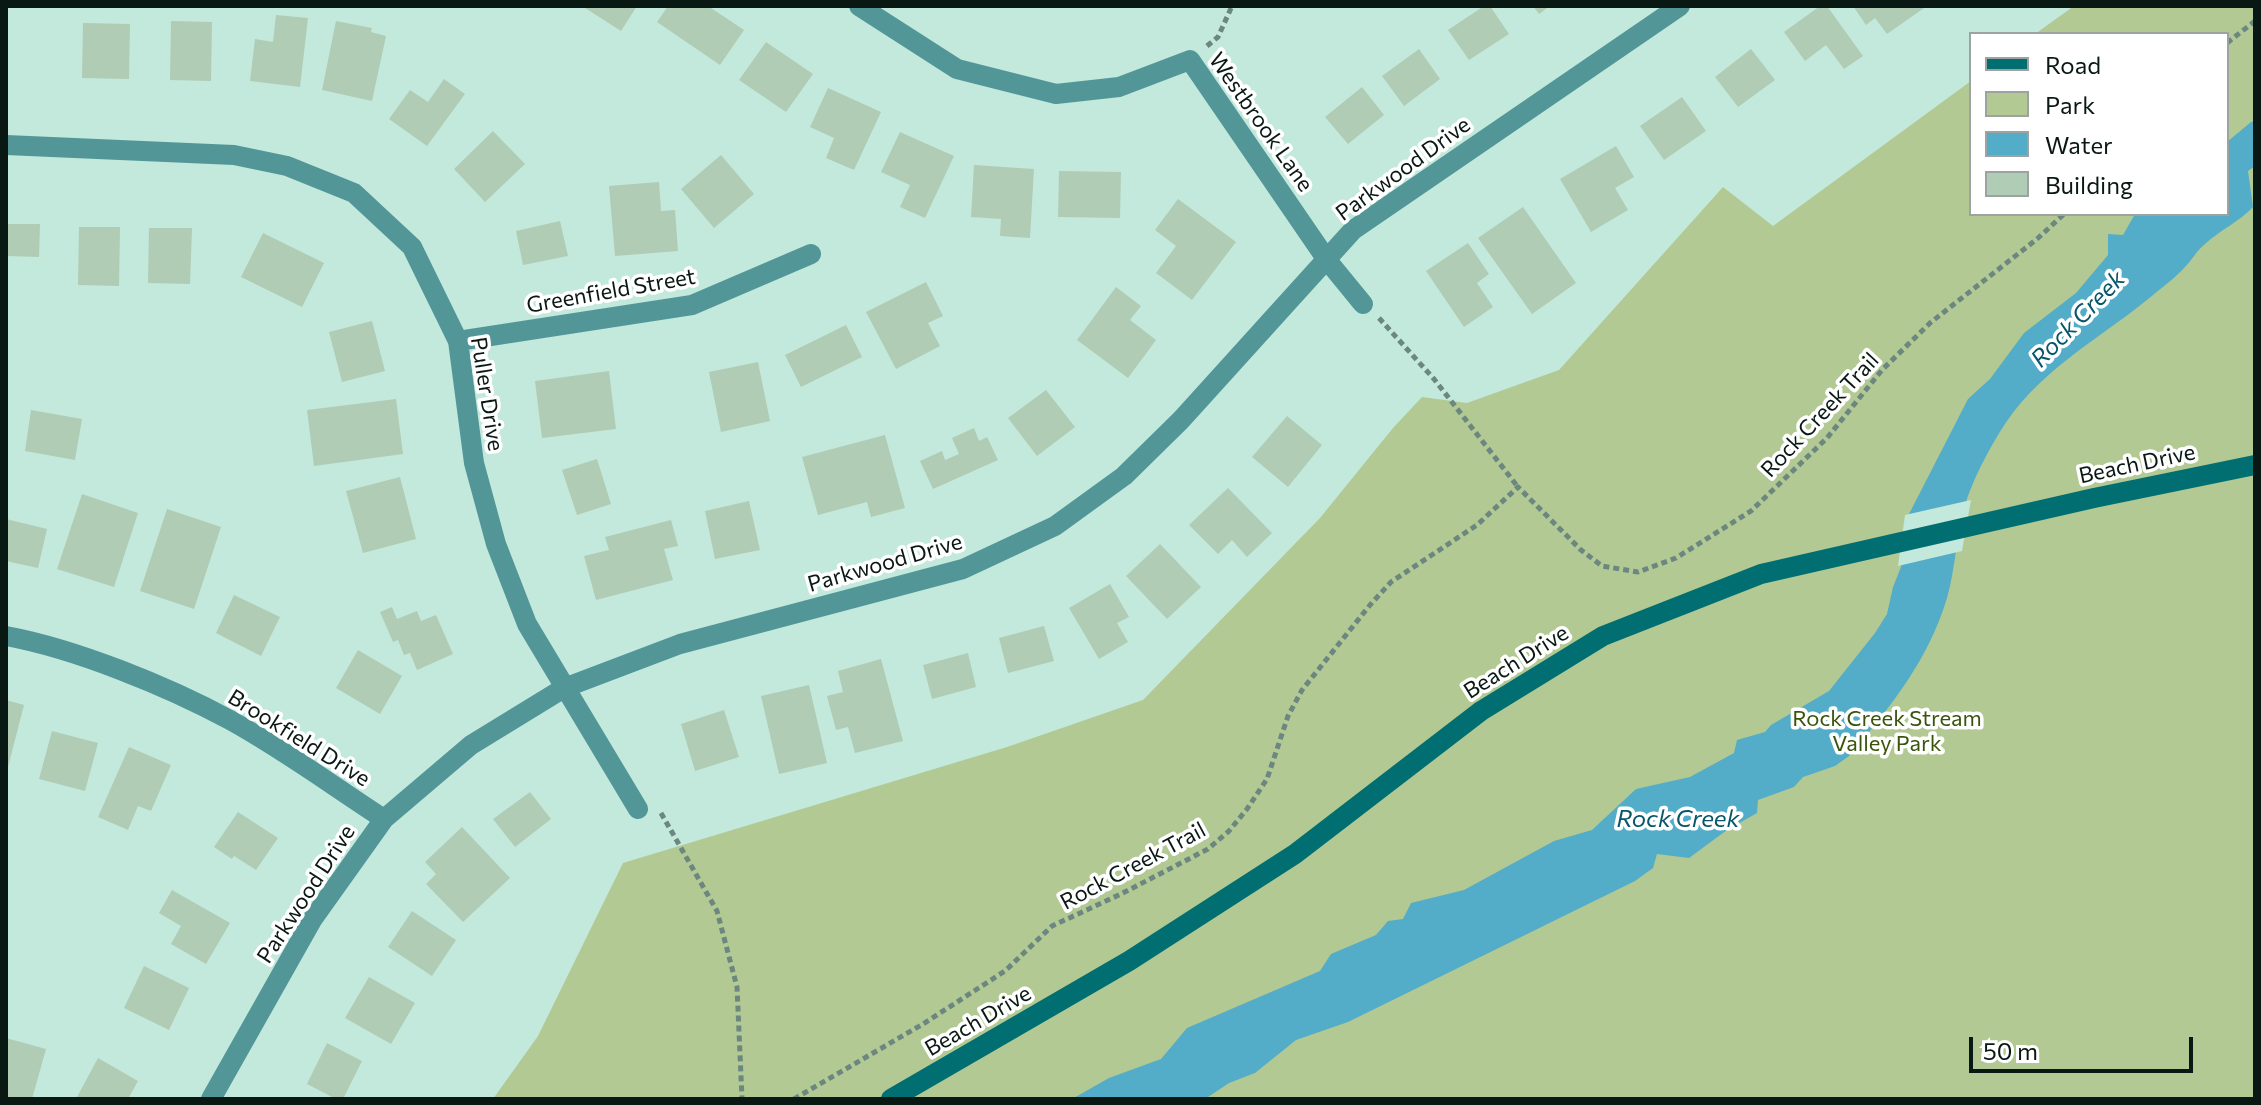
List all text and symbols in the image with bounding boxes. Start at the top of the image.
legend [1969,32,2229,216]
street label: Westbrook Lane [1203,47,1319,197]
text: Road [2045,50,2101,79]
text: Park [2045,90,2095,119]
street label: Parkwood Drive [1331,111,1475,227]
text: Water [2045,130,2113,159]
text: Building [2045,170,2133,199]
street label: Greenfield Street [525,263,697,319]
water label: Rock Creek [2025,265,2131,373]
street label: Puller Drive [465,335,509,453]
street label: Rock Creek Trail [1756,347,1884,483]
street label: Beach Drive [2076,439,2198,489]
street label: Parkwood Drive [805,528,965,598]
street label: Beach Drive [1459,619,1573,705]
street label: Brookfield Drive [223,684,375,792]
park label: Rock Creek Stream Valley Park [1792,706,1982,758]
water label: Rock Creek [1616,805,1740,833]
street label: Rock Creek Trail [1056,817,1210,915]
street label: Parkwood Drive [251,820,361,968]
street label: Beach Drive [920,980,1036,1062]
scale bar [1973,1021,2197,1071]
text: 50 m [1983,1036,2038,1065]

